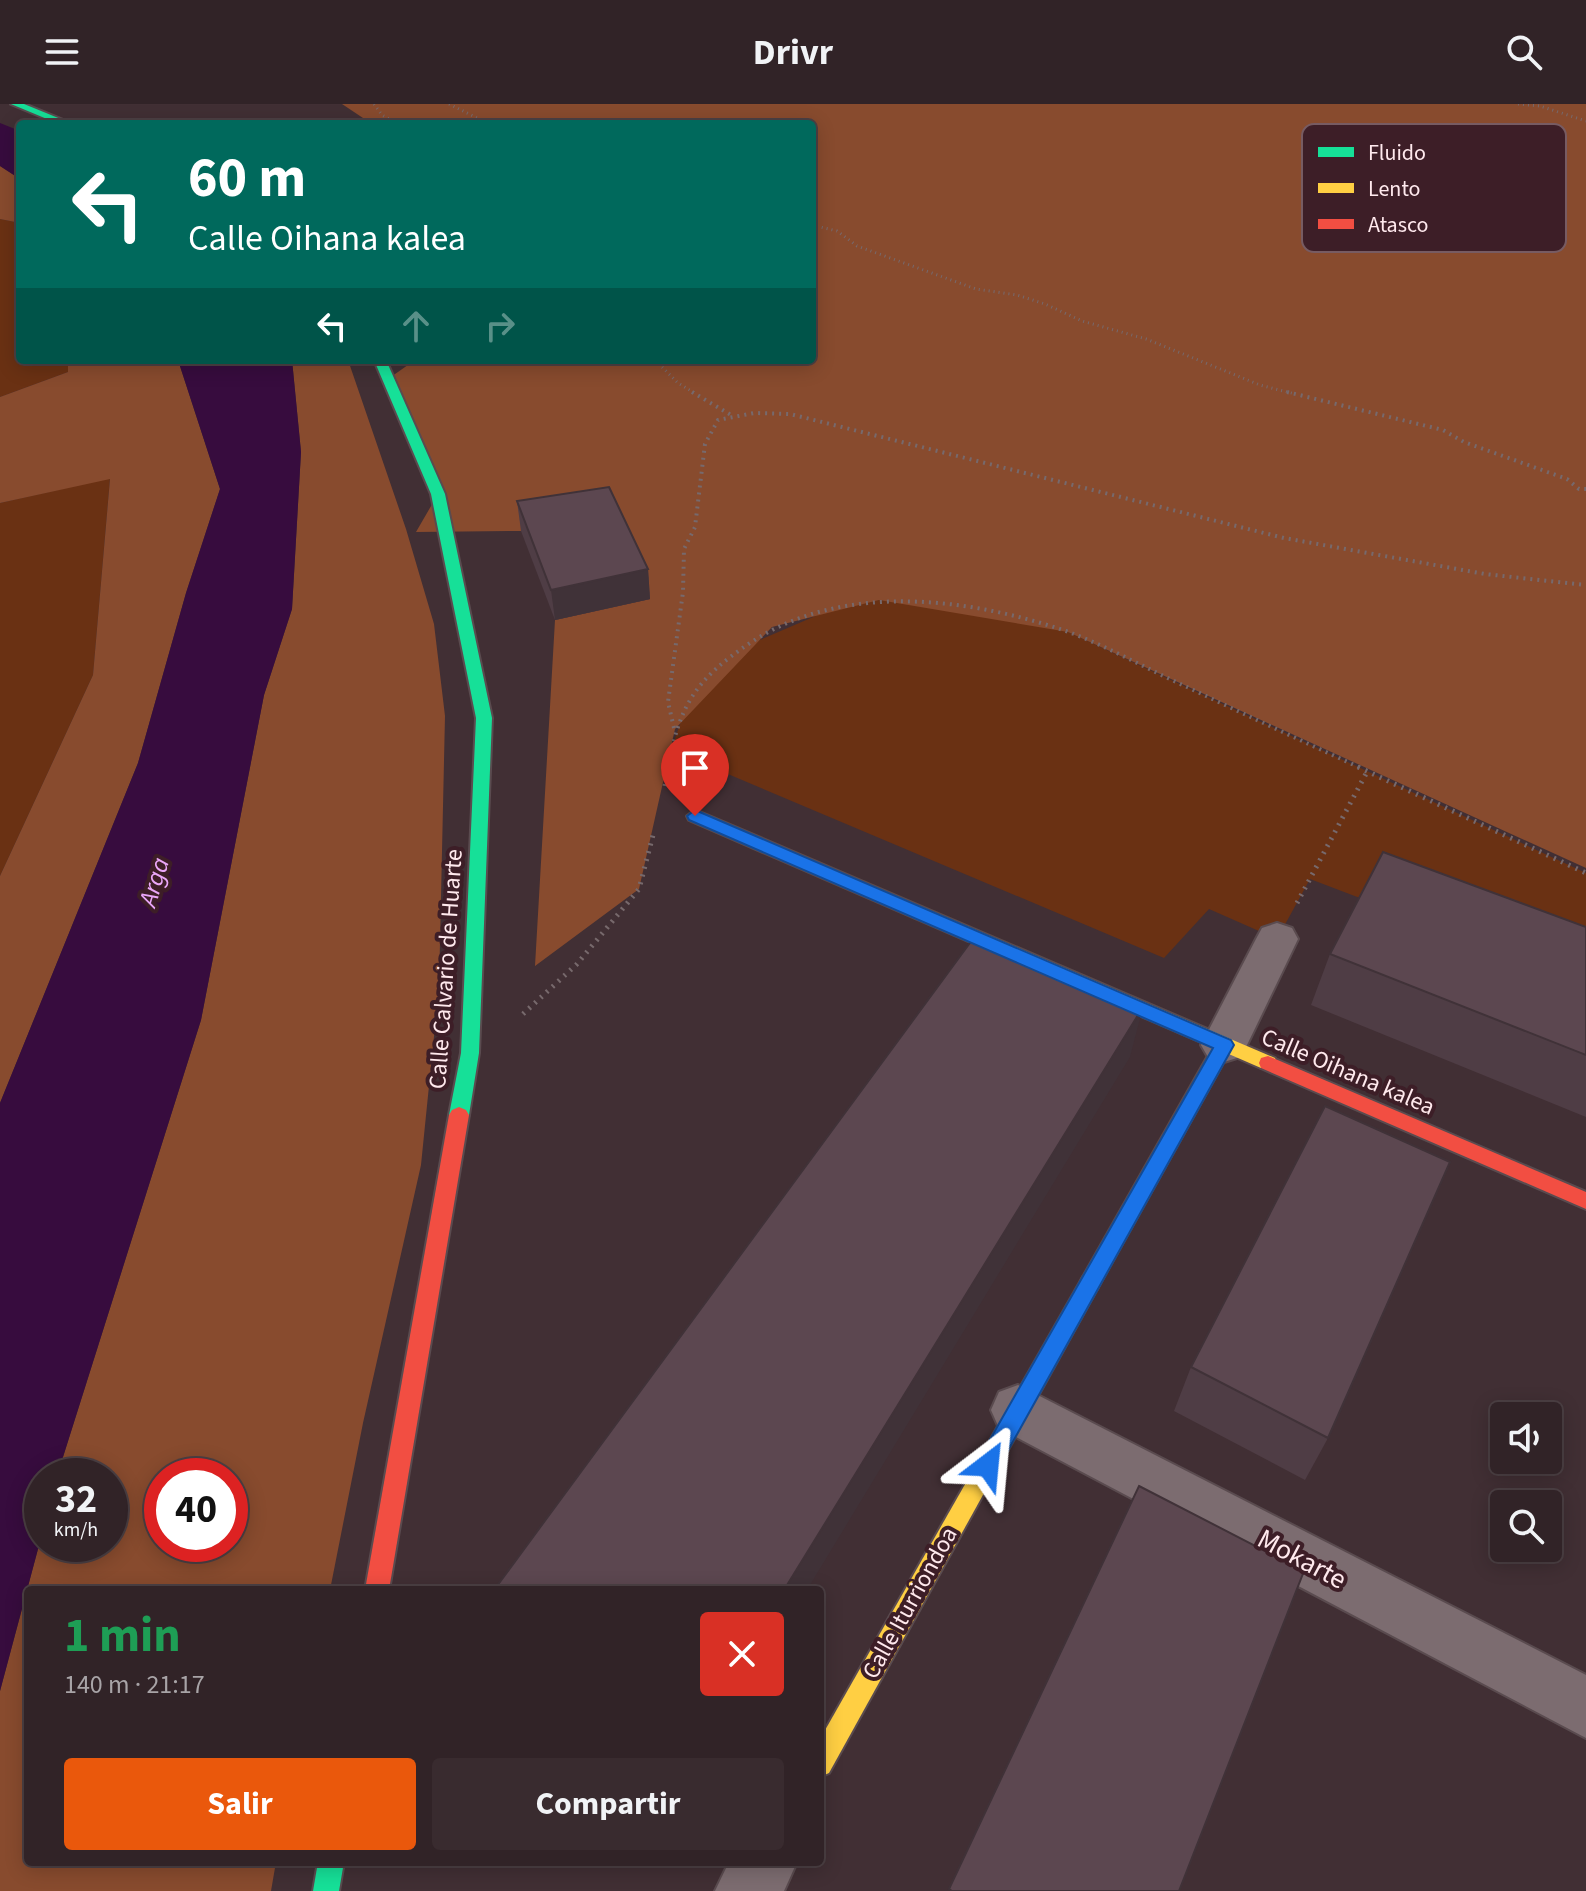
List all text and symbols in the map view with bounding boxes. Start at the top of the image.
text: Drivr [753,27,833,78]
icon: menu [40,30,84,74]
icon: search [1502,30,1546,74]
legend [1302,124,1566,252]
text: Fluido [1368,137,1426,169]
text: 60 m [188,139,306,218]
icon: left [56,152,160,256]
text: Lento [1368,173,1420,205]
text: Atasco [1368,209,1428,241]
text: Calle Oihana kalea [188,213,466,264]
icon: left [310,304,354,348]
icon: ahead [394,304,438,348]
icon: right [478,304,522,348]
pin [661,734,729,816]
icon: arrive [673,746,717,790]
street label: Calle Calvario de Huarte [420,848,472,1090]
water label: Arga [128,853,179,913]
street label: Calle Oihana kalea [1256,1020,1440,1124]
map controls [1490,1402,1562,1562]
button: sound [1490,1402,1562,1474]
position arrow [946,1423,1030,1507]
speed limit sign: 40 [144,1458,248,1562]
text: 32 [55,1471,97,1528]
button: search [1490,1490,1562,1562]
text: km/h [54,1516,98,1544]
street label: Mokarte [1250,1519,1354,1599]
street label: Calle Iturriondoa [854,1521,966,1685]
text: 1 min [64,1602,181,1670]
button: close [700,1612,784,1696]
text: 140 m · 21:17 [64,1666,205,1703]
button: Salir [64,1758,416,1850]
button: Compartir [432,1758,784,1850]

